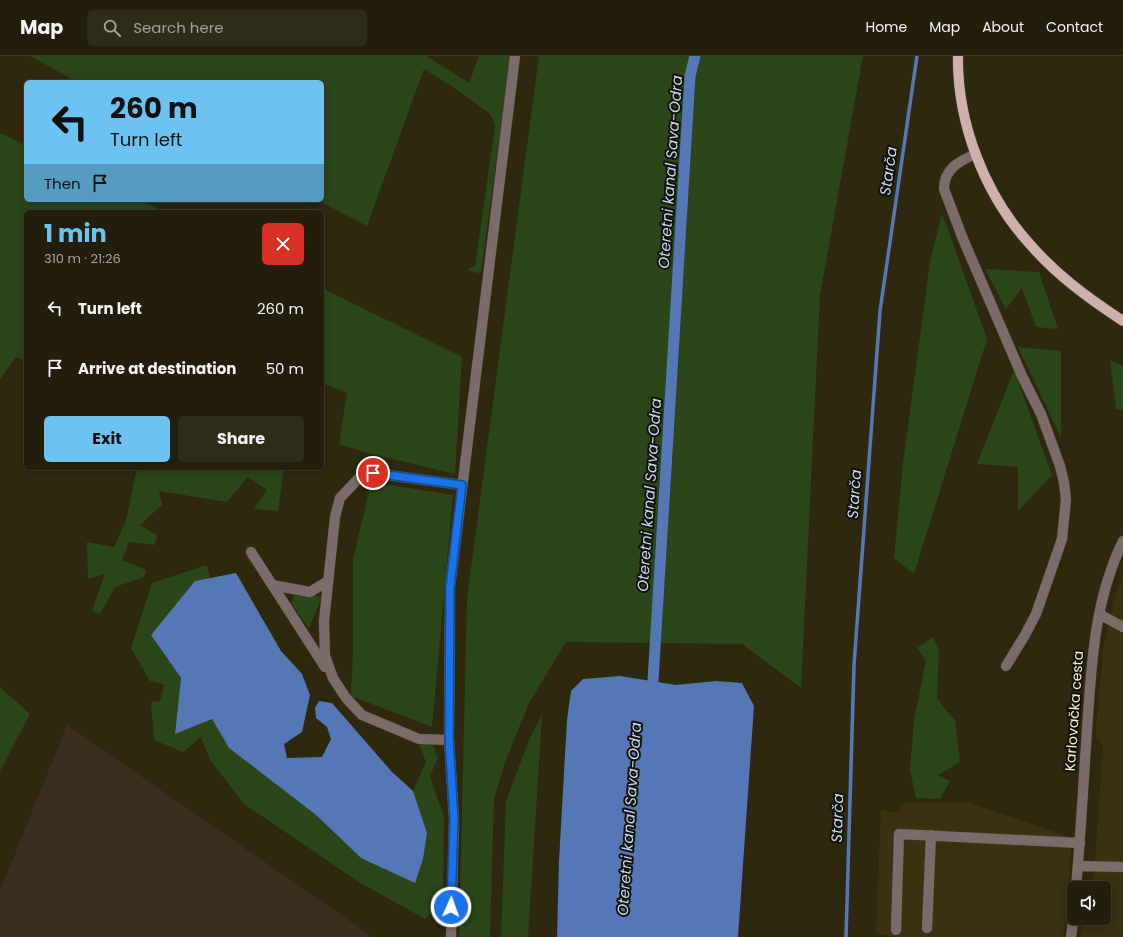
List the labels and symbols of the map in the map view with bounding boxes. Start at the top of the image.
water label: Oteretni kanal Sava-Odra [653,75,687,269]
water label: Starča [874,145,902,197]
water label: Oteretni kanal Sava-Odra [632,398,666,592]
pin [356,456,390,490]
water label: Starča [842,469,866,519]
street label: Karlovačka cesta [1060,650,1088,772]
water label: Oteretni kanal Sava-Odra [612,722,646,916]
water label: Starča [826,793,848,843]
position arrow [430,886,472,928]

